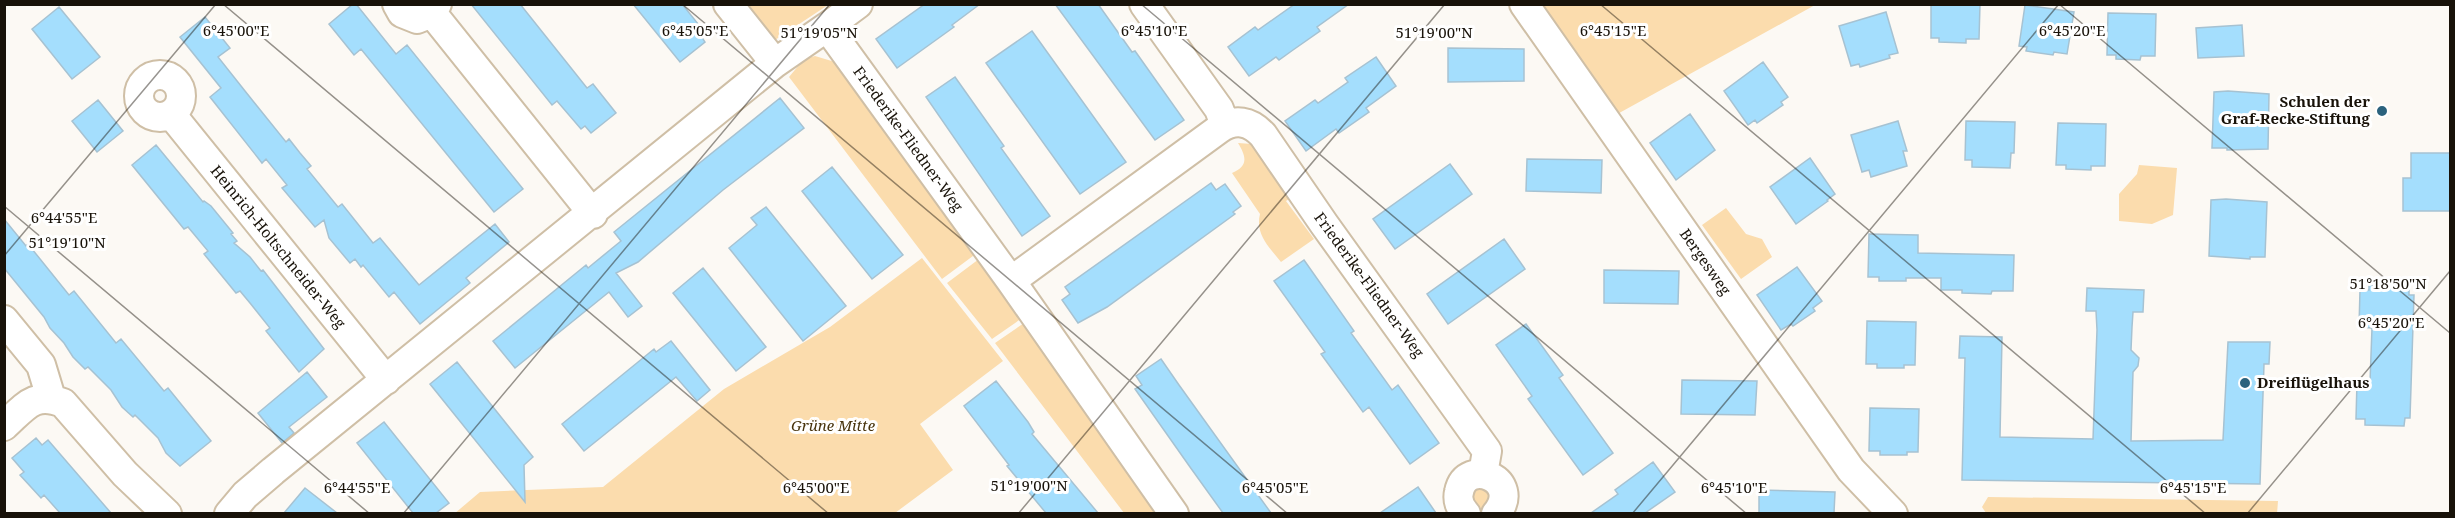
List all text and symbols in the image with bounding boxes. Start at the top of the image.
text: 6°45'00"E [203,20,269,40]
text: 6°45'05"E [662,20,728,40]
text: 6°45'10"E [1121,20,1187,40]
text: 6°45'15"E [1580,20,1646,40]
text: 6°45'20"E [2039,20,2105,40]
text: 51°19'05"N [780,22,858,42]
text: 51°19'00"N [1395,22,1473,42]
street label: Friederike-Fliedner-Weg [849,62,968,215]
place label: Schulen der Graf-Recke-Stiftung [2221,91,2371,128]
marker: Schulen der Graf-Recke-Stiftung [2375,104,2389,118]
street label: Heinrich-Holtschneider-Weg [207,161,351,332]
text: 6°44'55"E [31,207,97,227]
street label: Friederike-Fliedner-Weg [1310,208,1429,361]
street label: Bergesweg [1676,224,1736,299]
text: 51°19'10"N [28,232,106,252]
text: 51°18'50"N [2349,273,2427,293]
text: 6°45'20"E [2358,312,2424,332]
place label: Dreiflügelhaus [2257,372,2370,392]
marker: Dreiflügelhaus [2238,376,2252,390]
park label: Grüne Mitte [791,415,876,435]
text: 51°19'00"N [990,475,1068,495]
text: 6°44'55"E [324,477,390,497]
text: 6°45'00"E [783,477,849,497]
text: 6°45'05"E [1242,477,1308,497]
text: 6°45'10"E [1701,477,1767,497]
text: 6°45'15"E [2160,477,2226,497]

